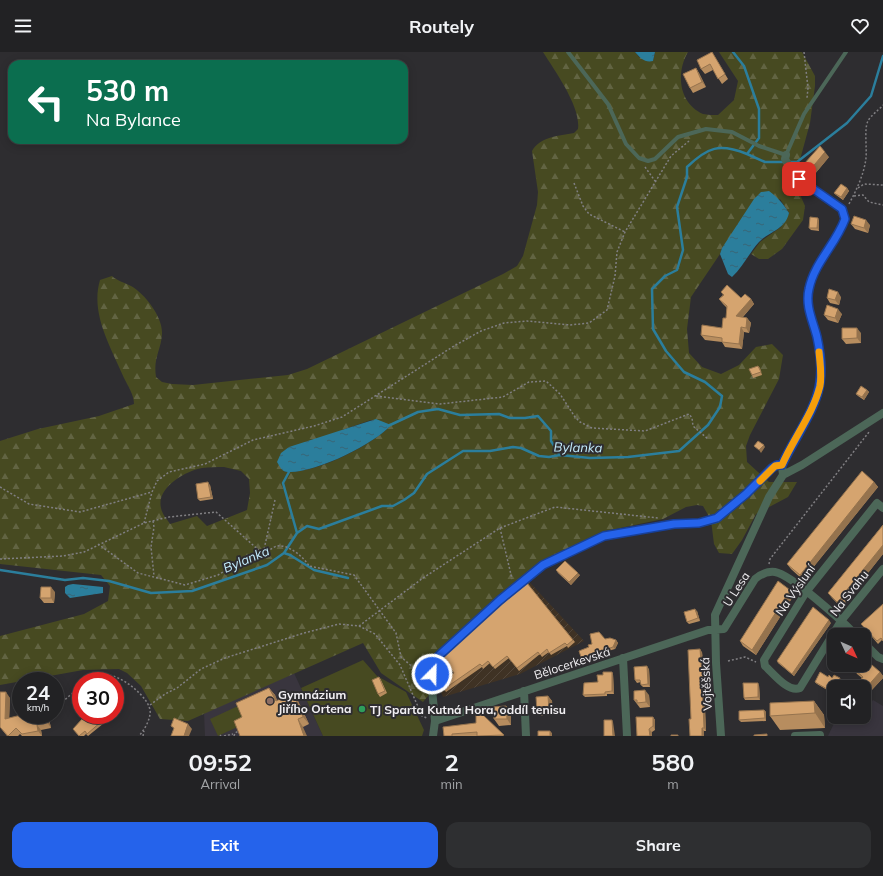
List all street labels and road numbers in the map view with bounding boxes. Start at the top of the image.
street label: Na Výsluní [772,561,819,619]
street label: Na Svahu [826,567,872,619]
street label: U Lesa [719,569,753,609]
street label: Bělocerkevská [532,644,612,682]
street label: Vojtěšská [697,657,715,711]

